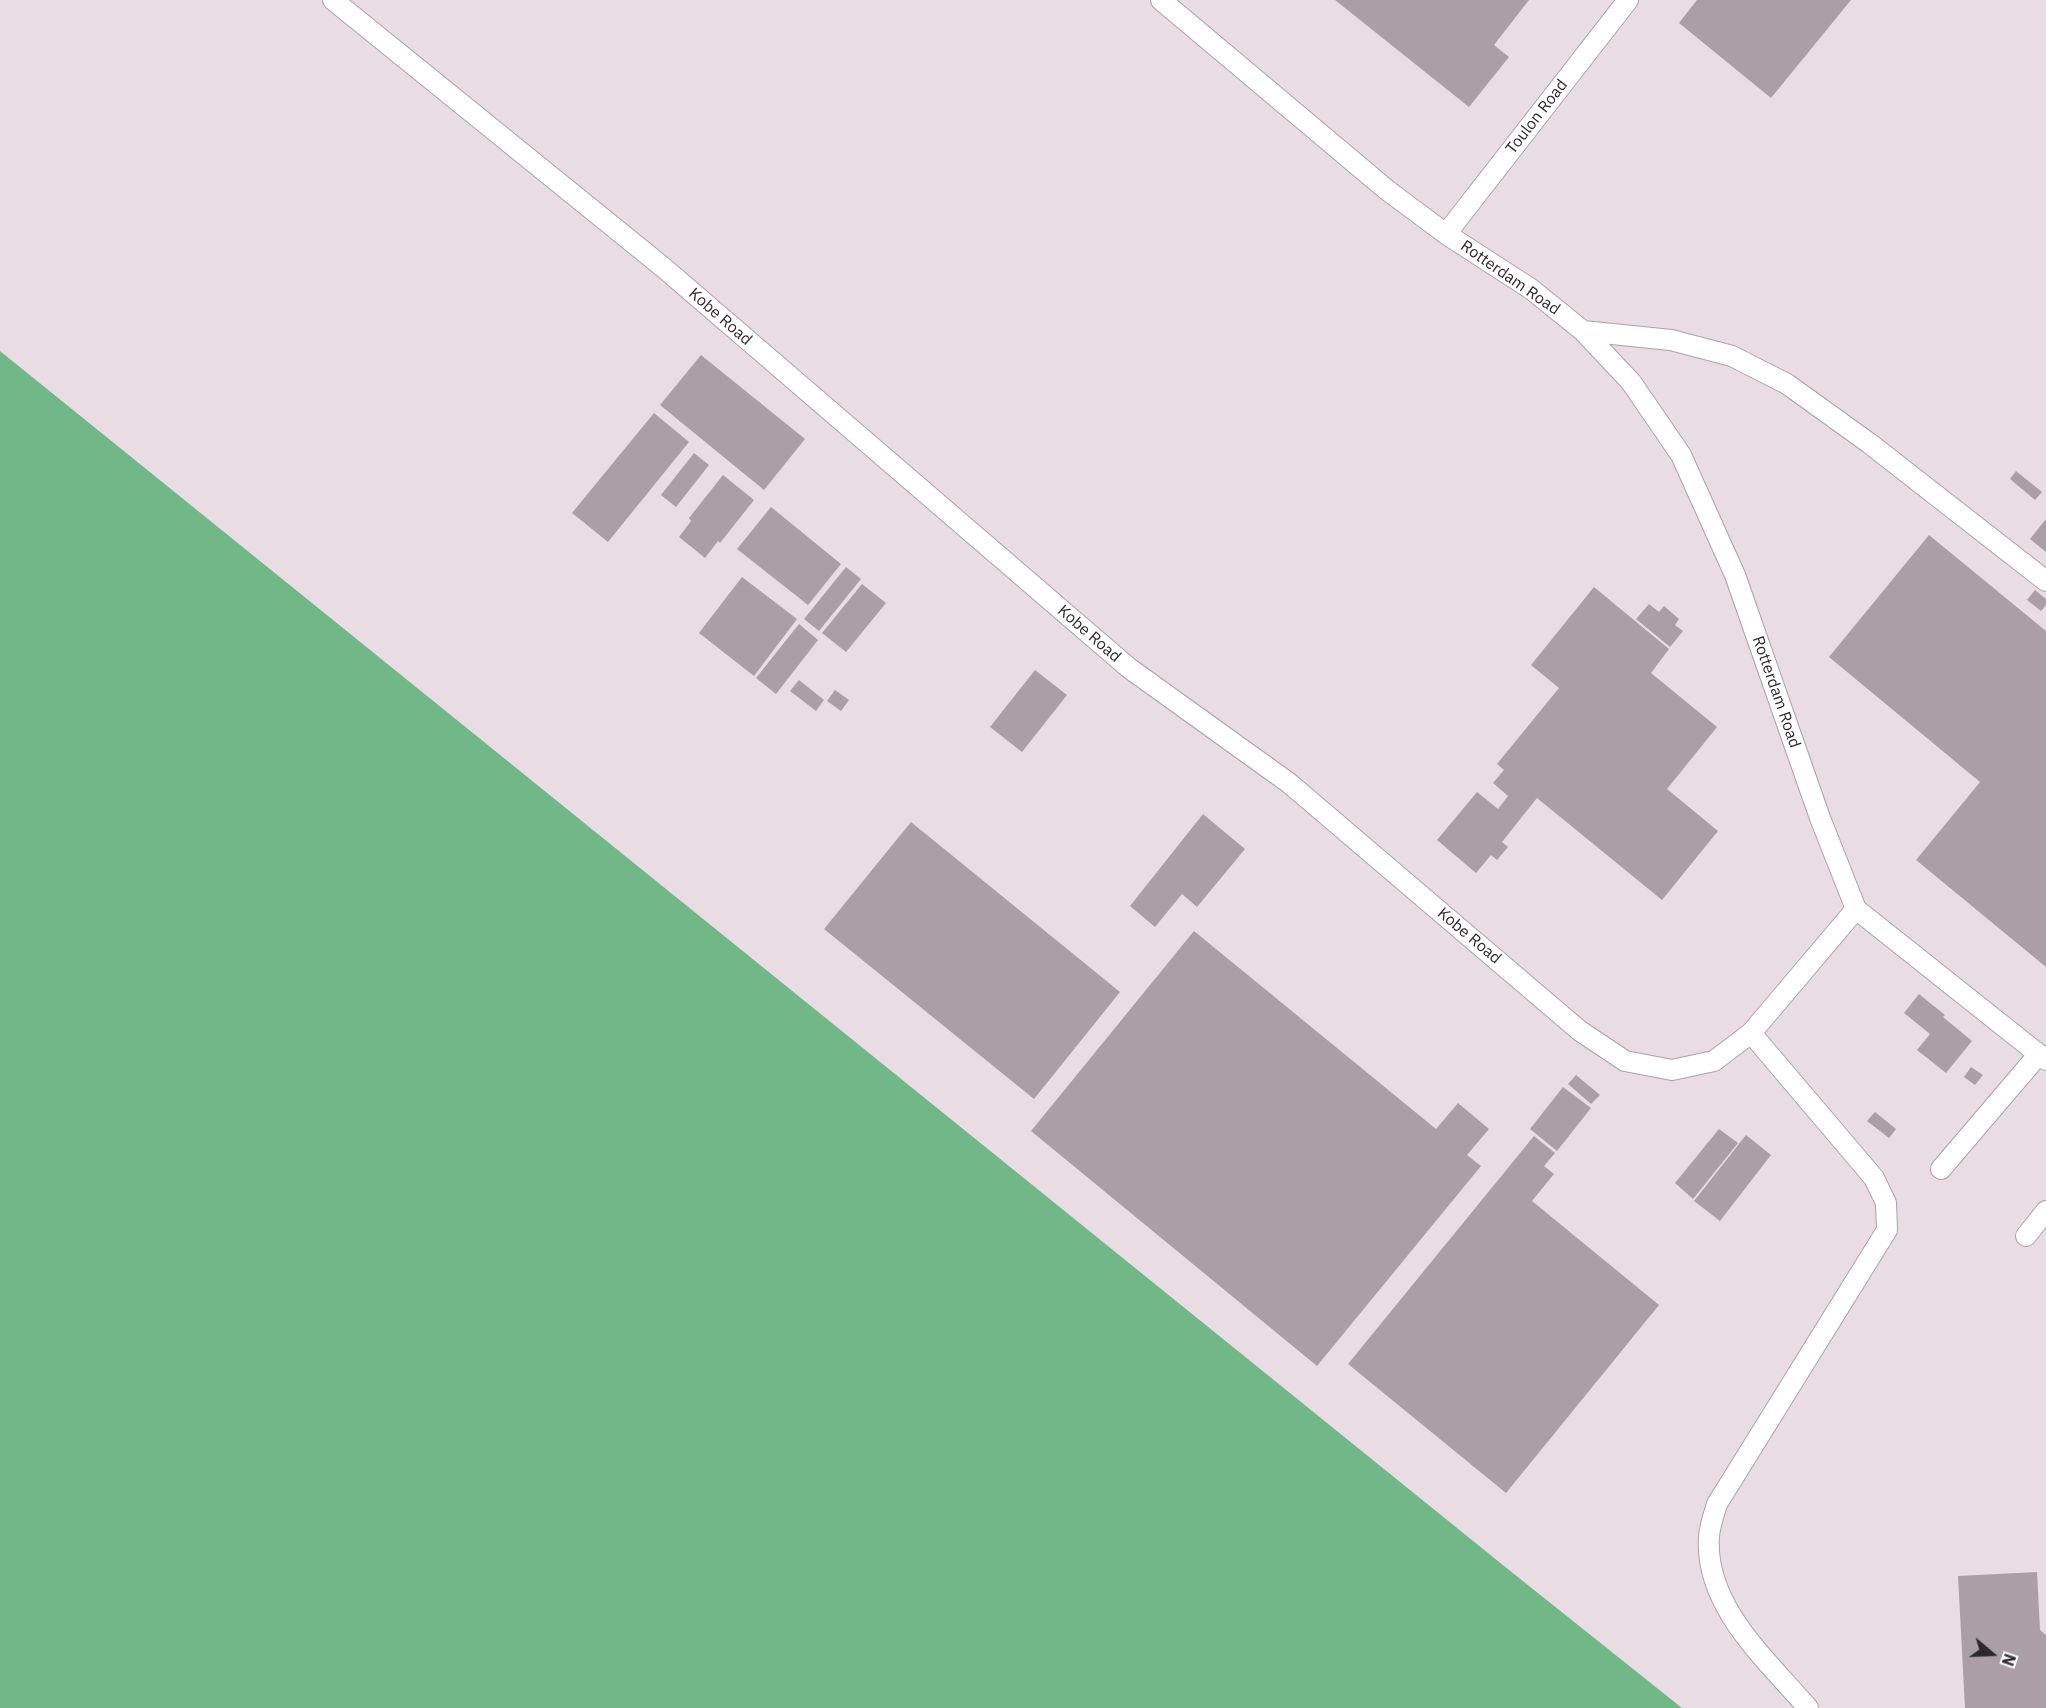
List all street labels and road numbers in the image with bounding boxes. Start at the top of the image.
street label: Toulon Road [1502,76,1572,158]
street label: Rotterdam Road [1457,237,1563,319]
street label: Kobe Road [685,284,755,350]
street label: Kobe Road [1054,601,1124,667]
street label: Rotterdam Road [1748,634,1804,750]
street label: Kobe Road [1433,904,1505,968]

